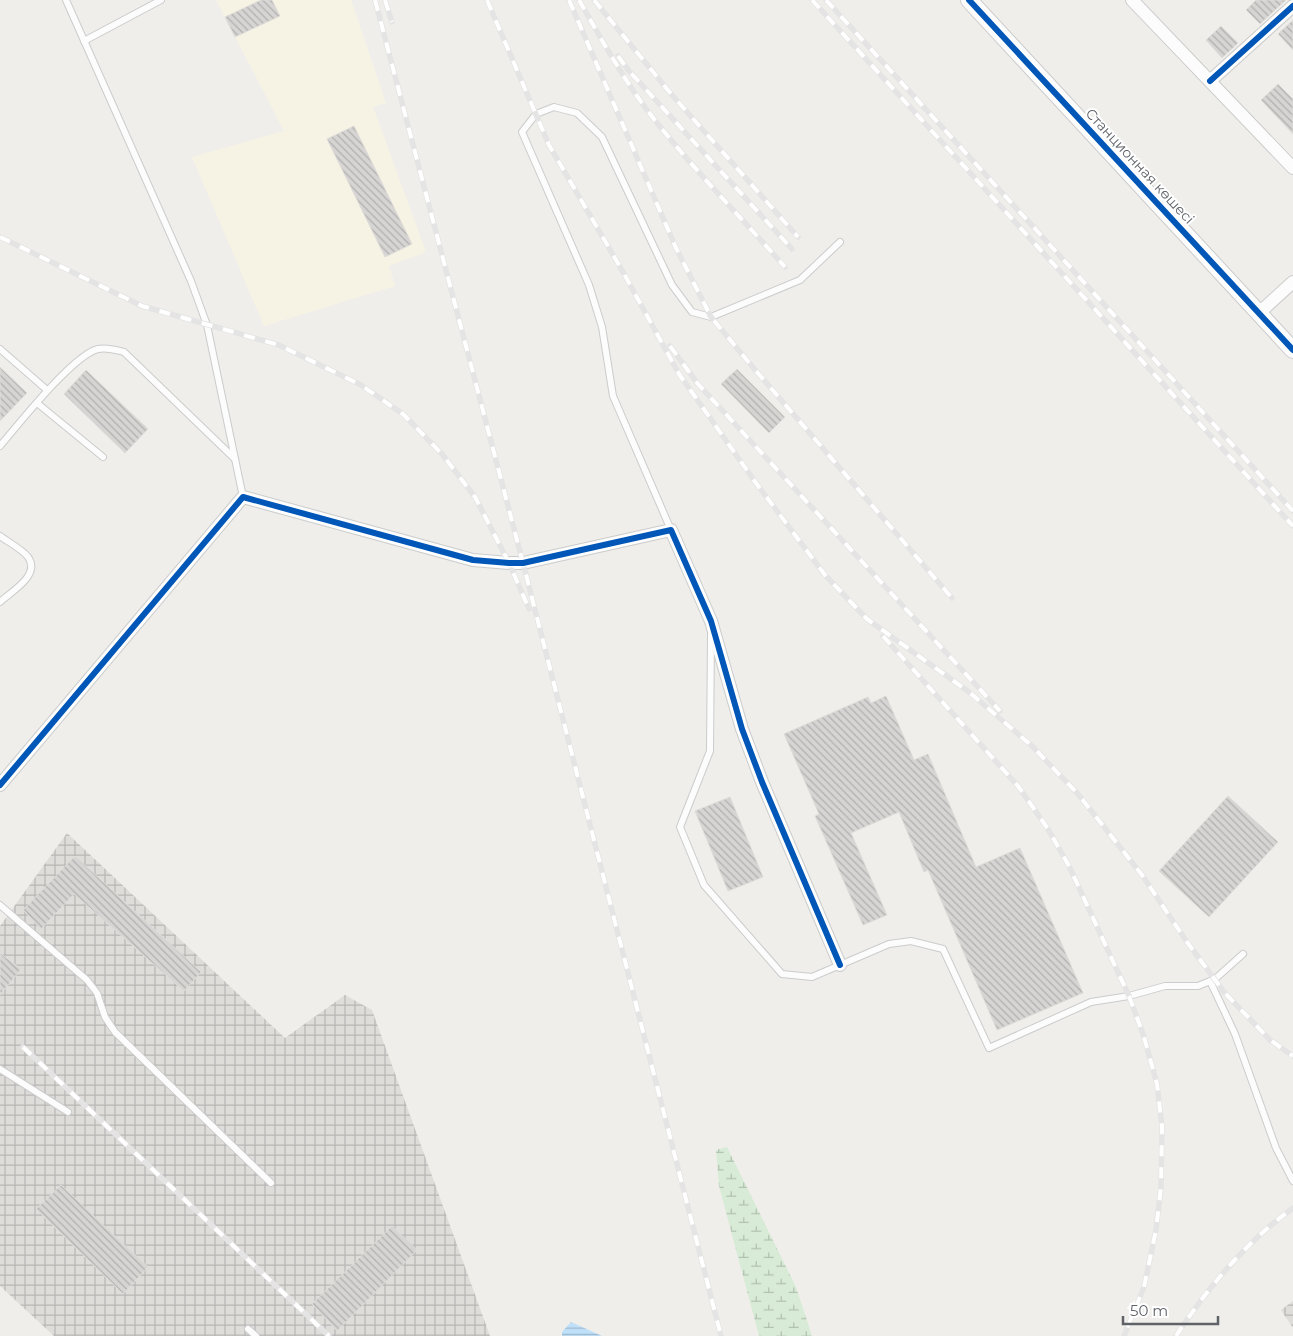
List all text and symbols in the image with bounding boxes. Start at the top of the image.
street label: Станционная көшесі [1082,104,1198,228]
scale bar [1123,1294,1218,1326]
text: 50 m [1130,1301,1168,1320]

